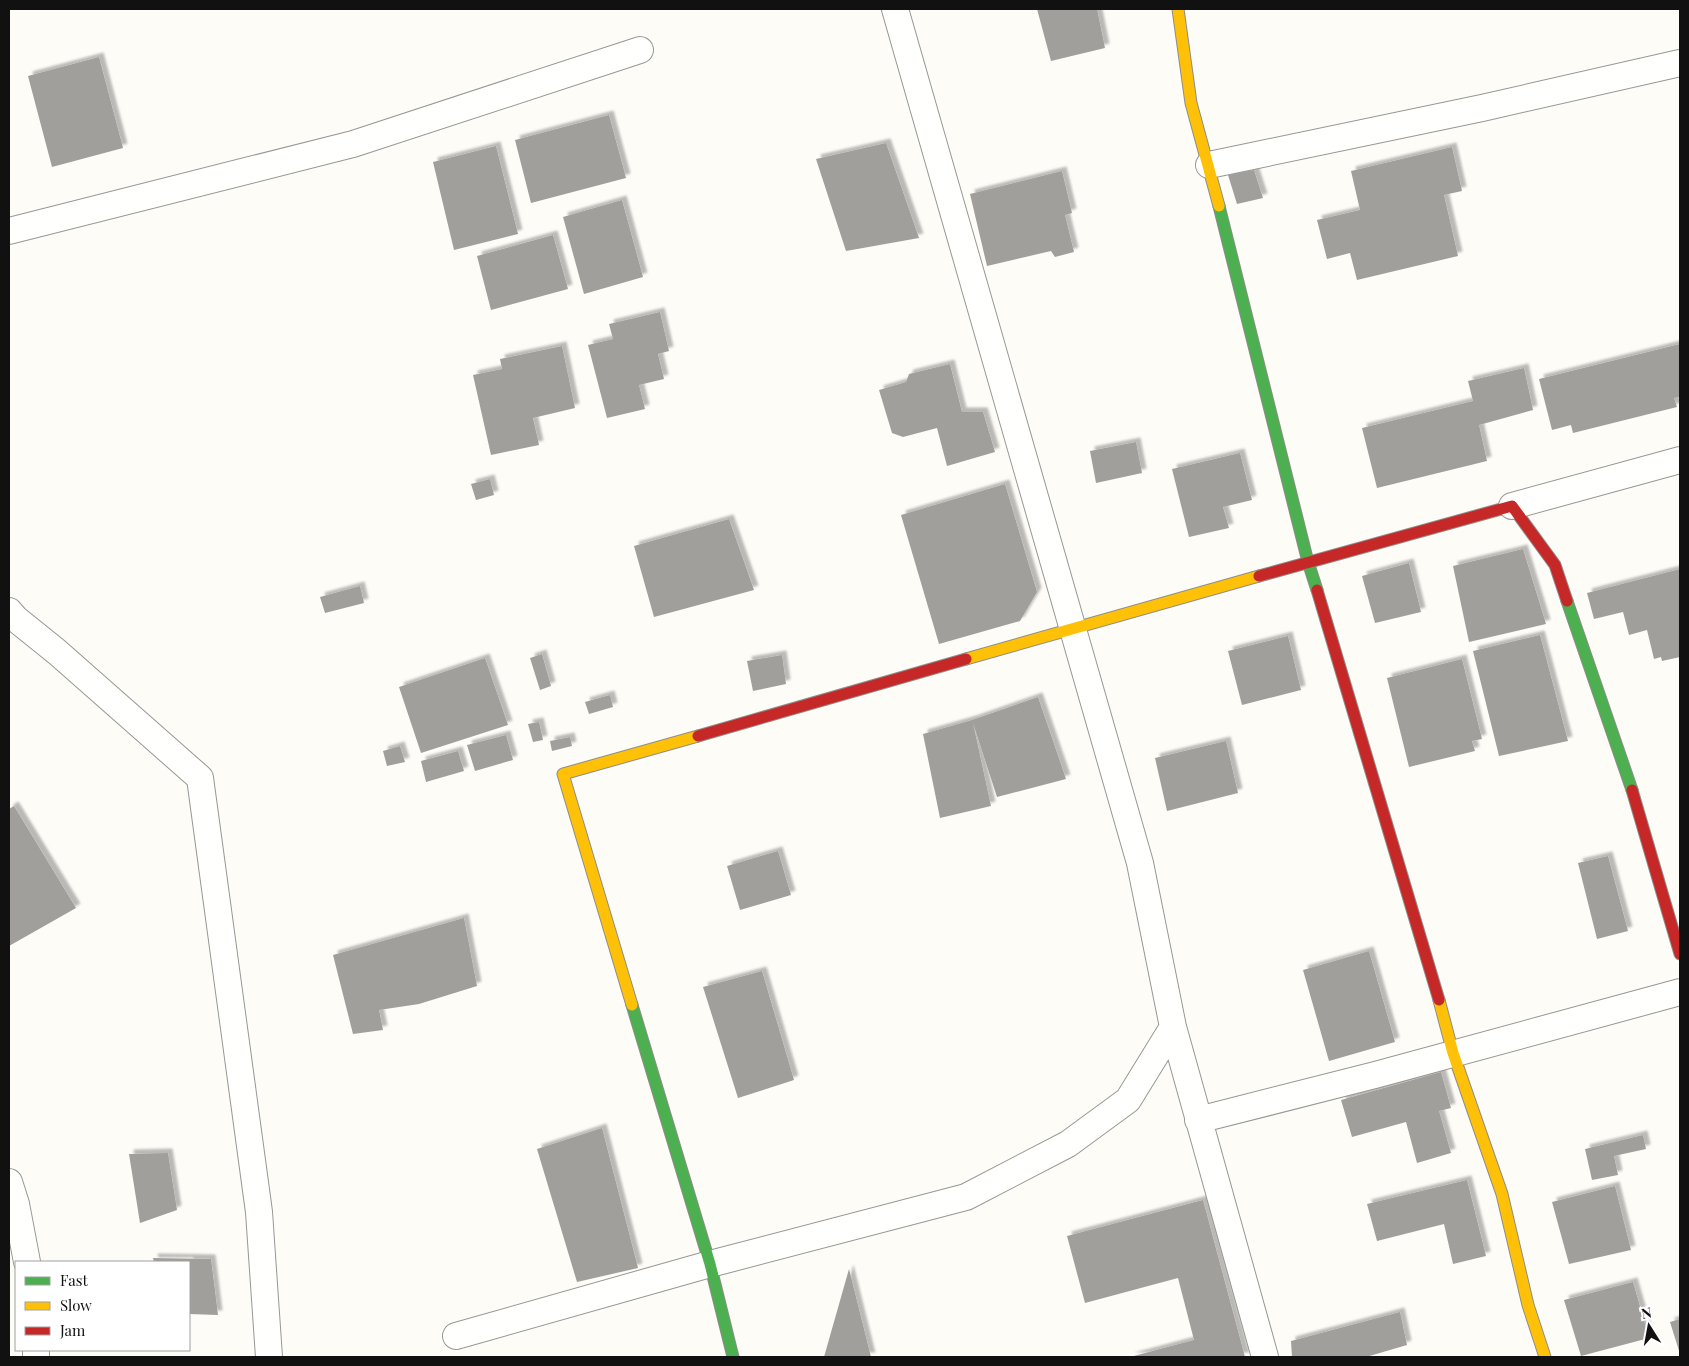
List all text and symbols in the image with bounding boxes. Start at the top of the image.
legend [15,1261,190,1351]
text: Fast [60,1270,89,1290]
text: Slow [60,1295,92,1315]
north arrow [1624,1301,1674,1351]
text: N [1640,1302,1653,1323]
text: Jam [59,1320,86,1340]

